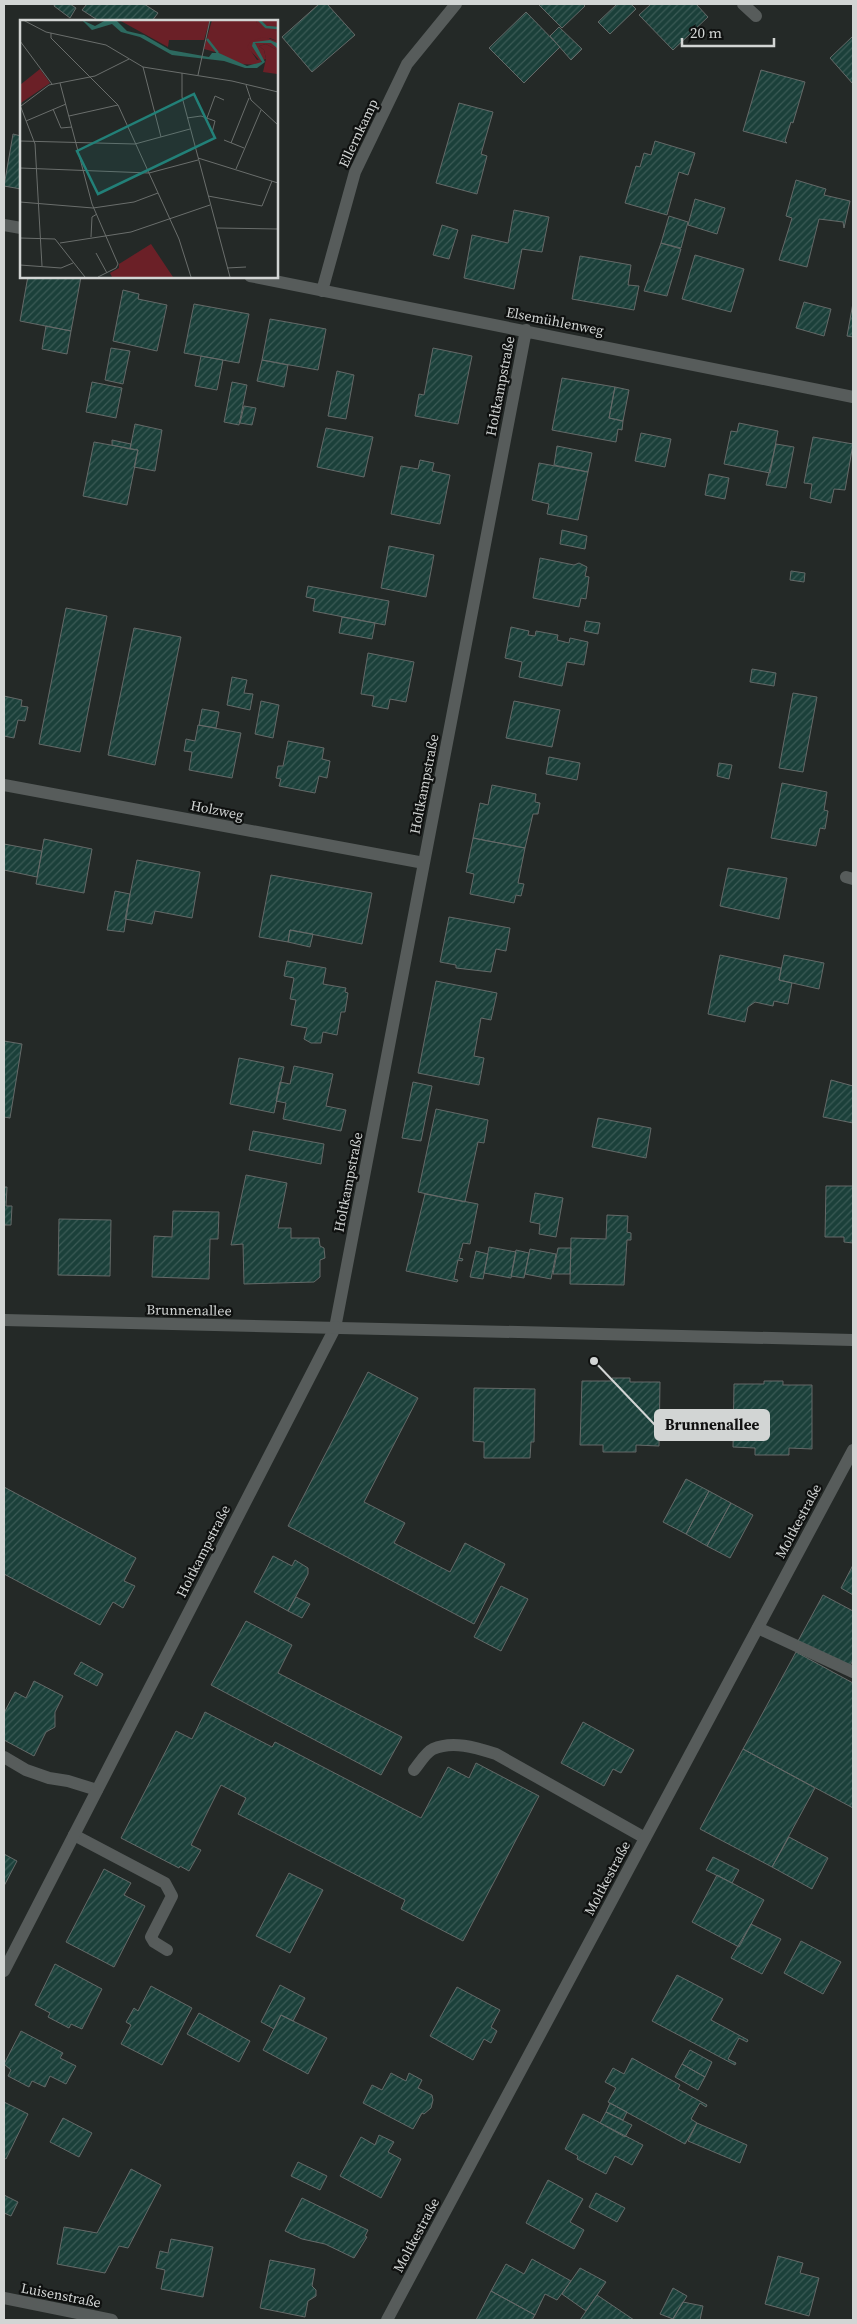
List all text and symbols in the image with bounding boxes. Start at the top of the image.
scale bar [682,15,774,47]
inset map [20,20,278,278]
text: 20 m [690,22,722,43]
street label: Ellernkamp [333,95,383,171]
street label: Elsemühlenweg [504,302,606,340]
street label: Holtkampstraße [481,334,519,438]
street label: Holtkampstraße [405,732,443,836]
street label: Holzweg [189,795,245,825]
street label: Holtkampstraße [329,1130,367,1234]
street label: Brunnenallee [146,1299,232,1321]
callout: Brunnenallee [655,1410,769,1440]
text: Brunnenallee [665,1414,759,1435]
street label: Moltkestraße [770,1480,826,1562]
street label: Holtkampstraße [171,1501,235,1601]
street label: Moltkestraße [579,1837,635,1919]
street label: Moltkestraße [388,2194,444,2276]
street label: Luisenstraße [19,2277,103,2313]

